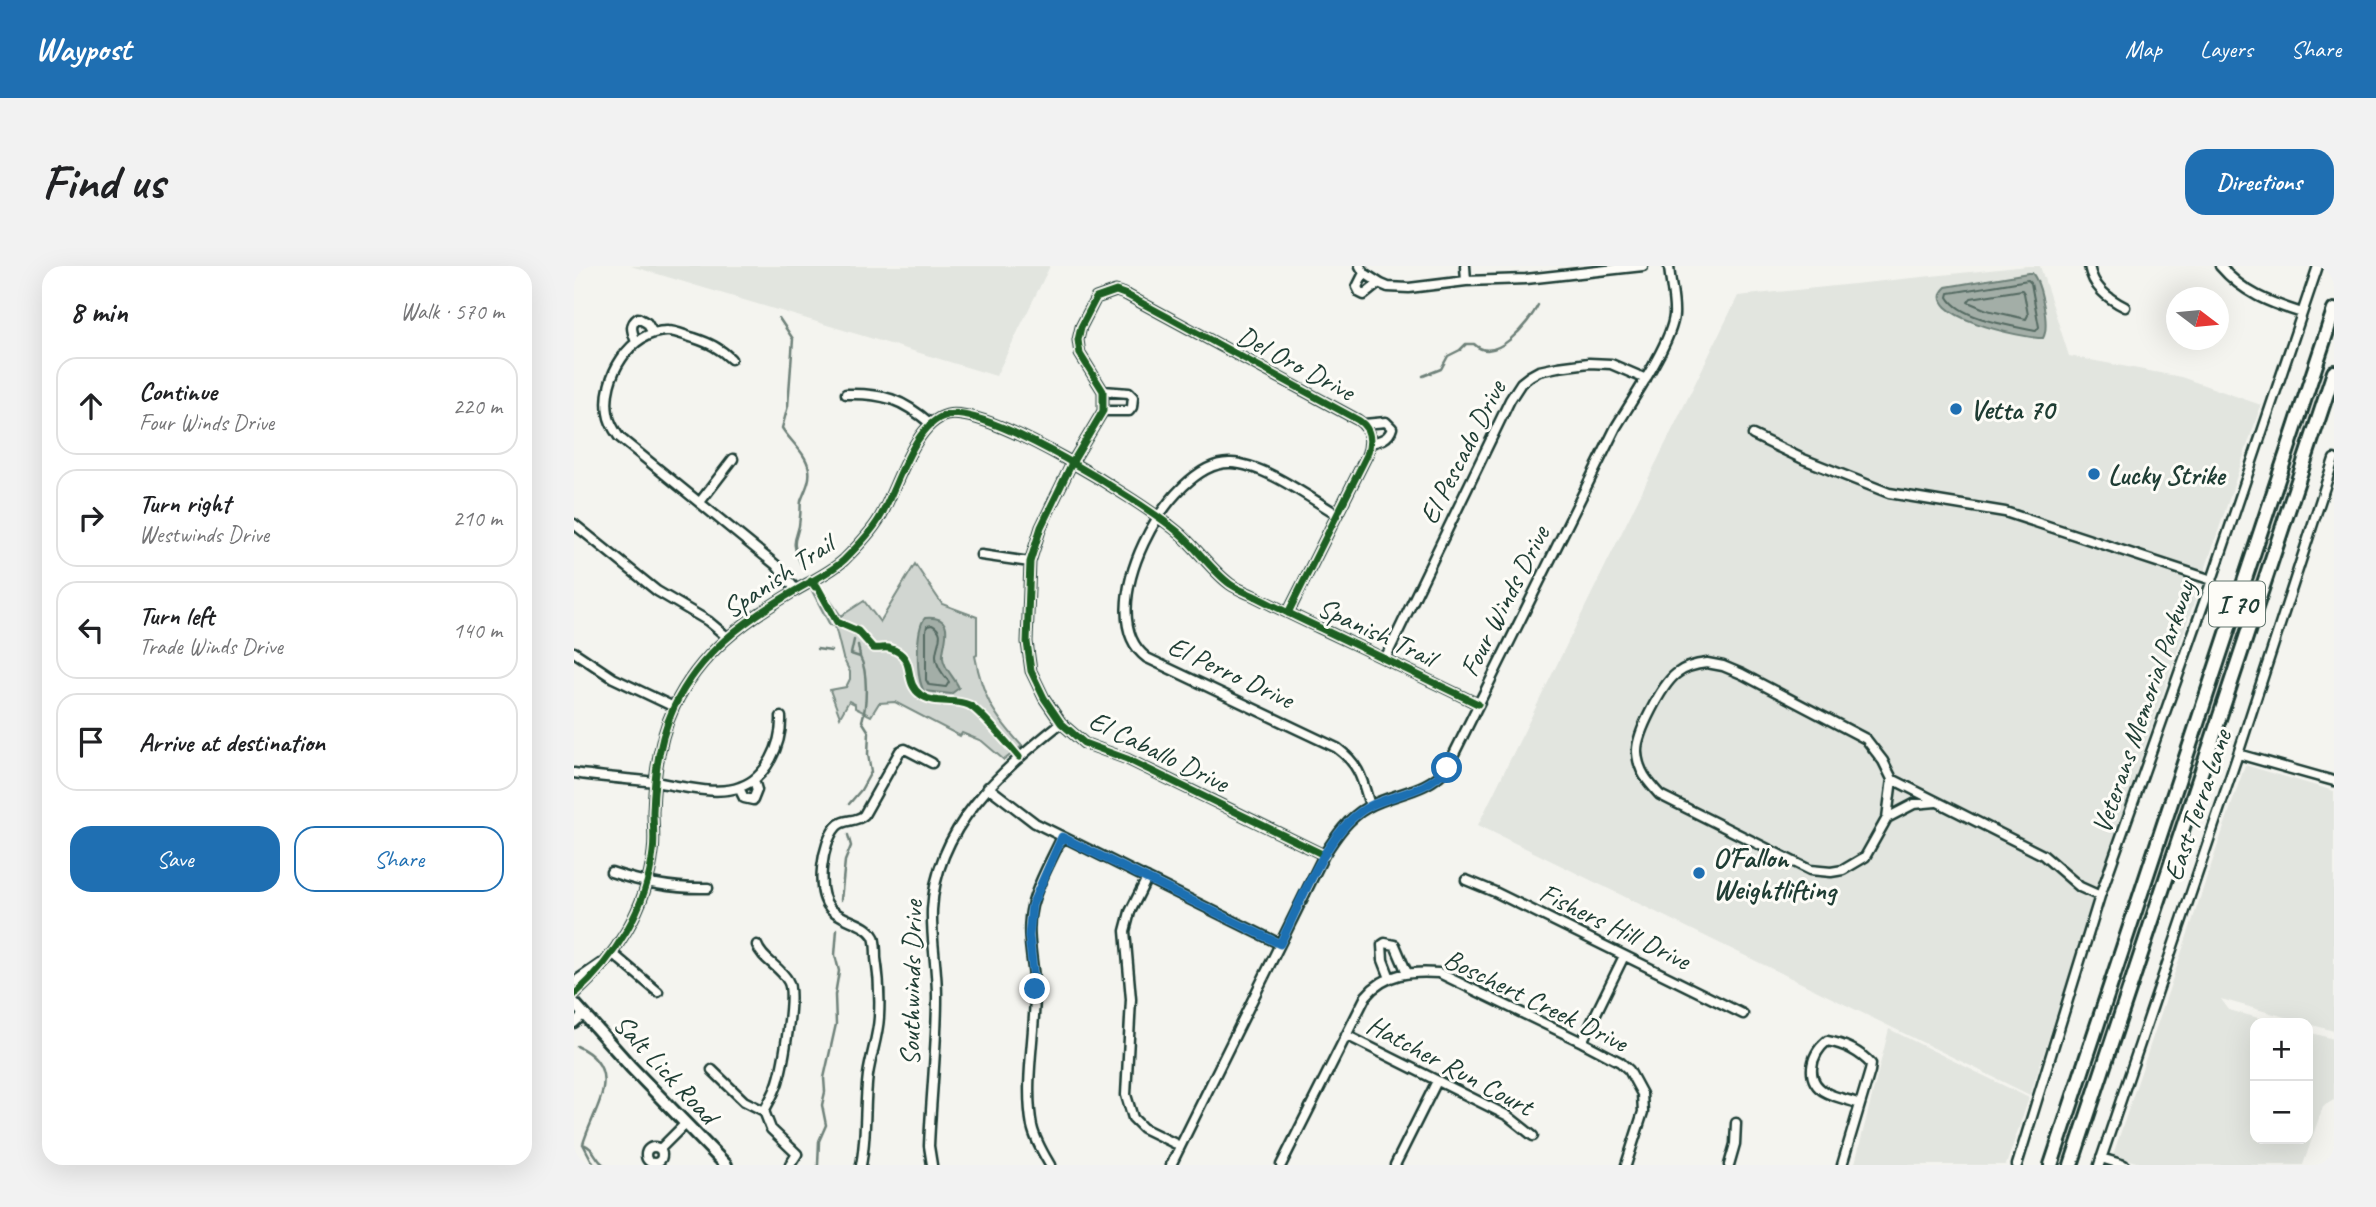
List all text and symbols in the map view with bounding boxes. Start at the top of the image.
text: Waypost [35,28,131,70]
text: Map [2125,34,2162,64]
text: Layers [2200,34,2253,64]
text: Share [2291,34,2341,64]
button: Directions [2185,149,2334,215]
text: Find us [42,151,164,213]
north arrow [2166,287,2229,350]
text: 8 min [70,293,127,331]
text: Walk · 570 m [400,297,504,326]
street label: Del Oro Drive [1231,318,1362,409]
street label: El Pescado Drive [1411,373,1514,530]
text: Continue [139,375,217,408]
icon: ahead [72,387,110,425]
text: 220 m [453,392,502,421]
place label: Vetta 70 [1970,392,2058,427]
marker: Vetta 70 [1948,401,1964,417]
text: Four Winds Drive [139,408,274,437]
place label: Lucky Strike [2108,457,2227,492]
marker: Lucky Strike [2086,466,2102,482]
text: Turn right [139,487,230,520]
icon: right [72,499,110,537]
text: 210 m [453,504,502,533]
street label: Four Winds Drive [1451,518,1558,682]
text: Westwinds Drive [139,520,269,549]
street label: Spanish Trail [716,523,845,626]
street label: Veterans Memorial Parkway [2083,574,2203,838]
road number: I 70 [2209,582,2265,626]
street label: Spanish Trail [1312,589,1447,677]
text: Turn left [139,599,214,632]
icon: left [72,611,110,649]
text: 140 m [453,616,502,645]
street label: El Perro Drive [1163,628,1301,717]
text: Trade Winds Drive [139,632,283,661]
street label: El Caballo Drive [1083,702,1236,801]
icon: arrive [72,723,110,761]
street label: East Terra Lane [2155,723,2240,885]
text: Arrive at destination [139,726,325,759]
route start [1431,752,1462,783]
button: Save [70,826,280,892]
button: Share [294,826,504,892]
place label: O'Fallon Weightlifting [1713,840,1839,907]
marker: O'Fallon Weightlifting [1691,865,1707,881]
street label: Fishers Hill Drive [1534,874,1698,978]
street label: Southwinds Drive [892,898,930,1066]
street label: Boschert Creek Drive [1438,940,1635,1060]
route end [1019,973,1050,1004]
street label: Salt Lick Road [606,1007,728,1134]
street label: Hatcher Run Court [1361,1007,1541,1125]
map controls [2250,1018,2313,1144]
button: + [2250,1018,2313,1081]
button: − [2250,1081,2313,1144]

